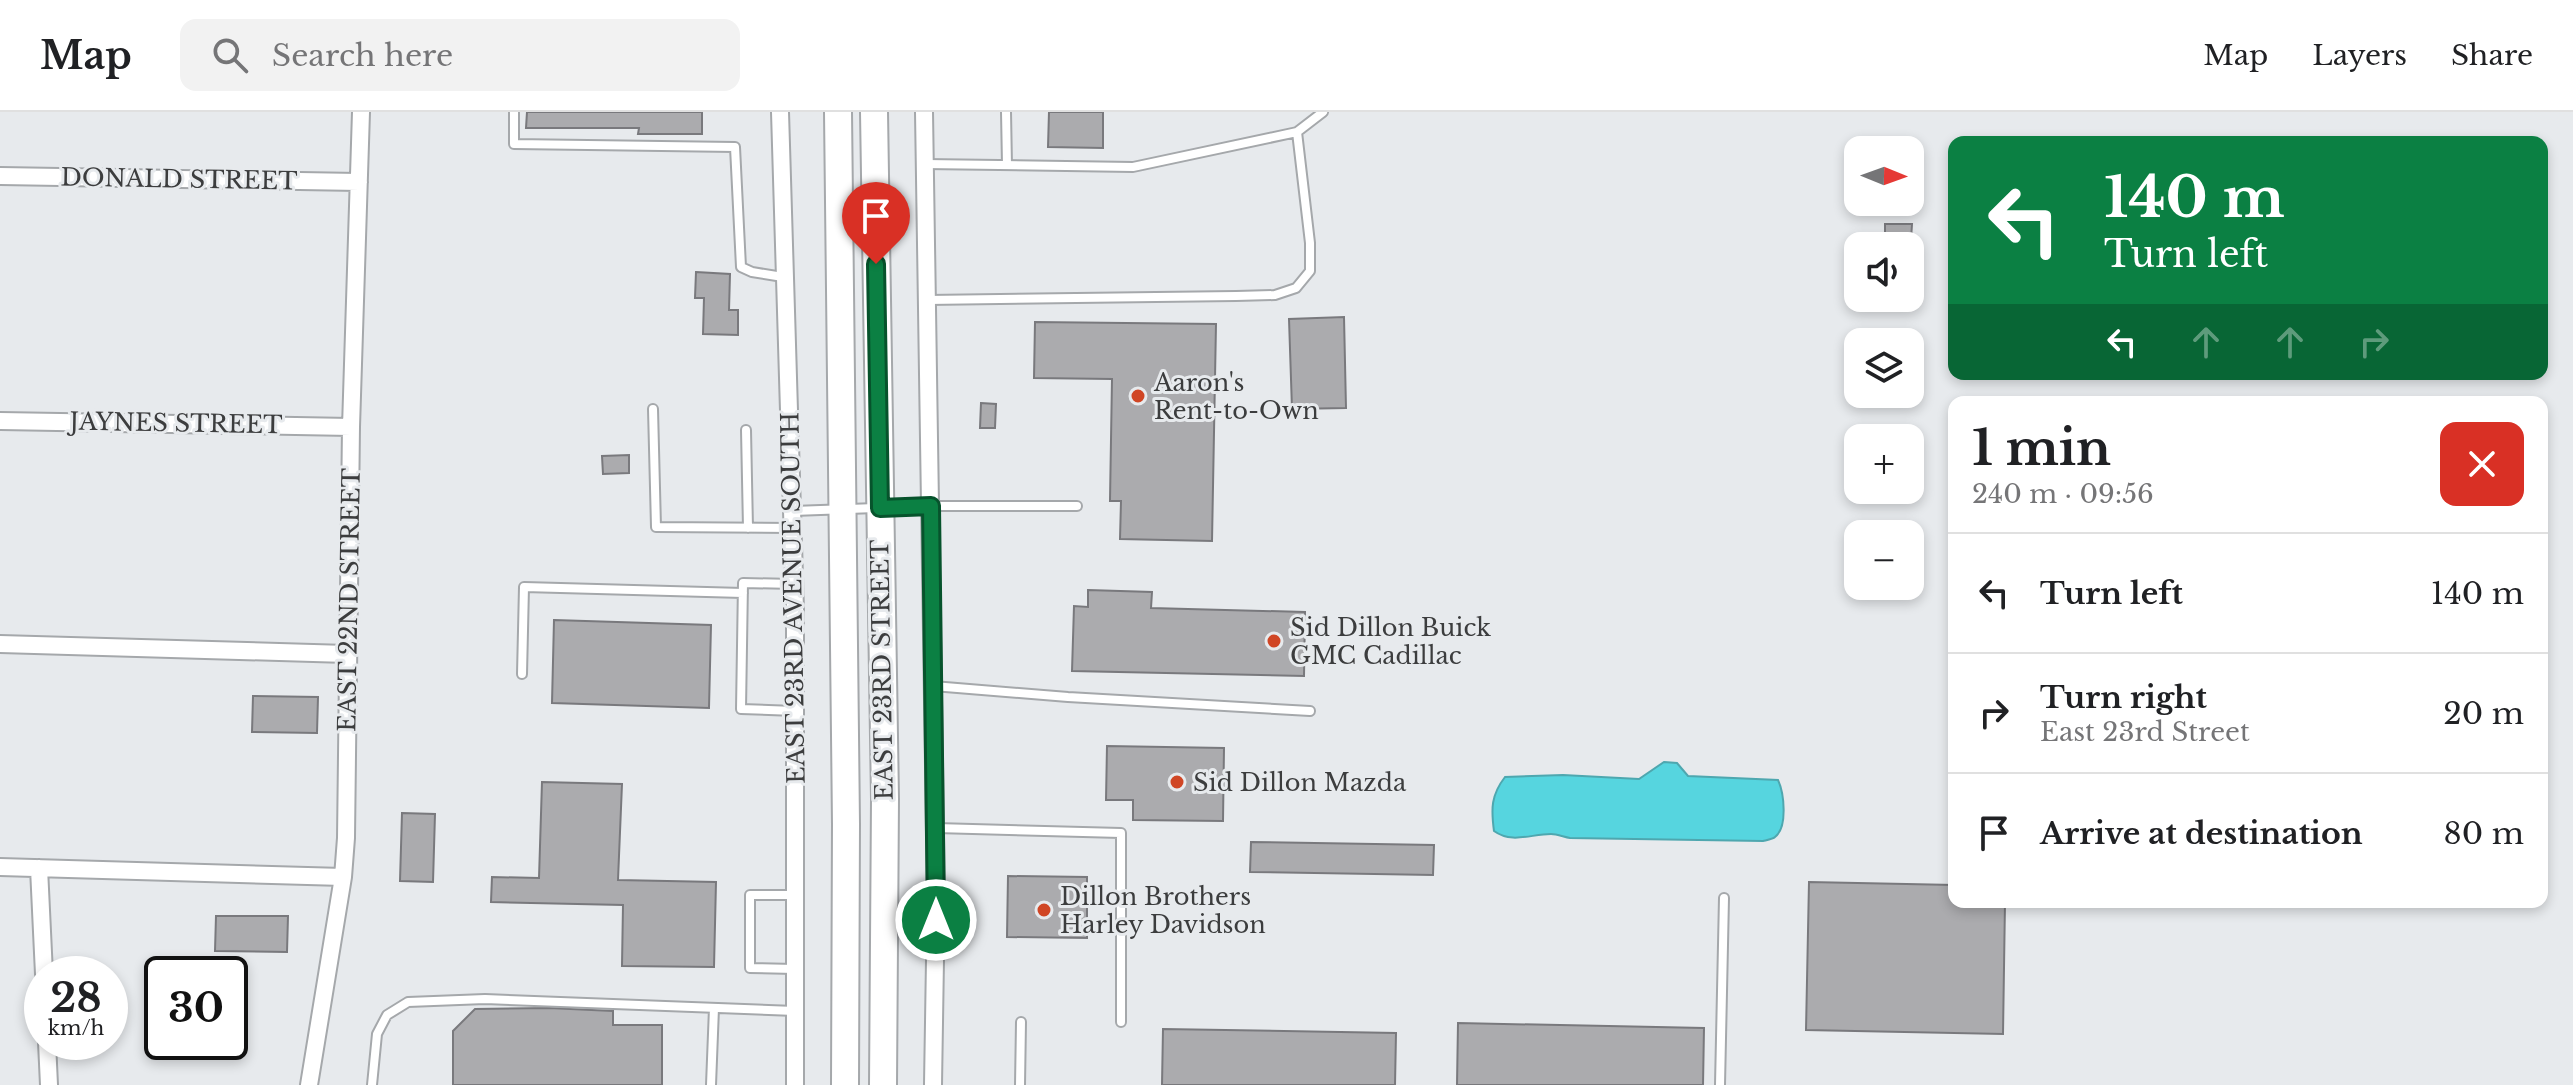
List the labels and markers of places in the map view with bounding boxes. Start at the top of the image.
pin [842,182,910,264]
place label: Aaron's Rent-to-Own [1153,368,1319,425]
marker: Aaron's Rent-to-Own [1129,387,1147,405]
place label: Sid Dillon Buick GMC Cadillac [1290,613,1491,670]
marker: Sid Dillon Buick GMC Cadillac [1265,632,1283,650]
place label: Sid Dillon Mazda [1193,768,1407,797]
marker: Sid Dillon Mazda [1168,773,1186,791]
place label: Dillon Brothers Harley Davidson [1060,882,1266,939]
marker: Dillon Brothers Harley Davidson [1035,901,1053,919]

